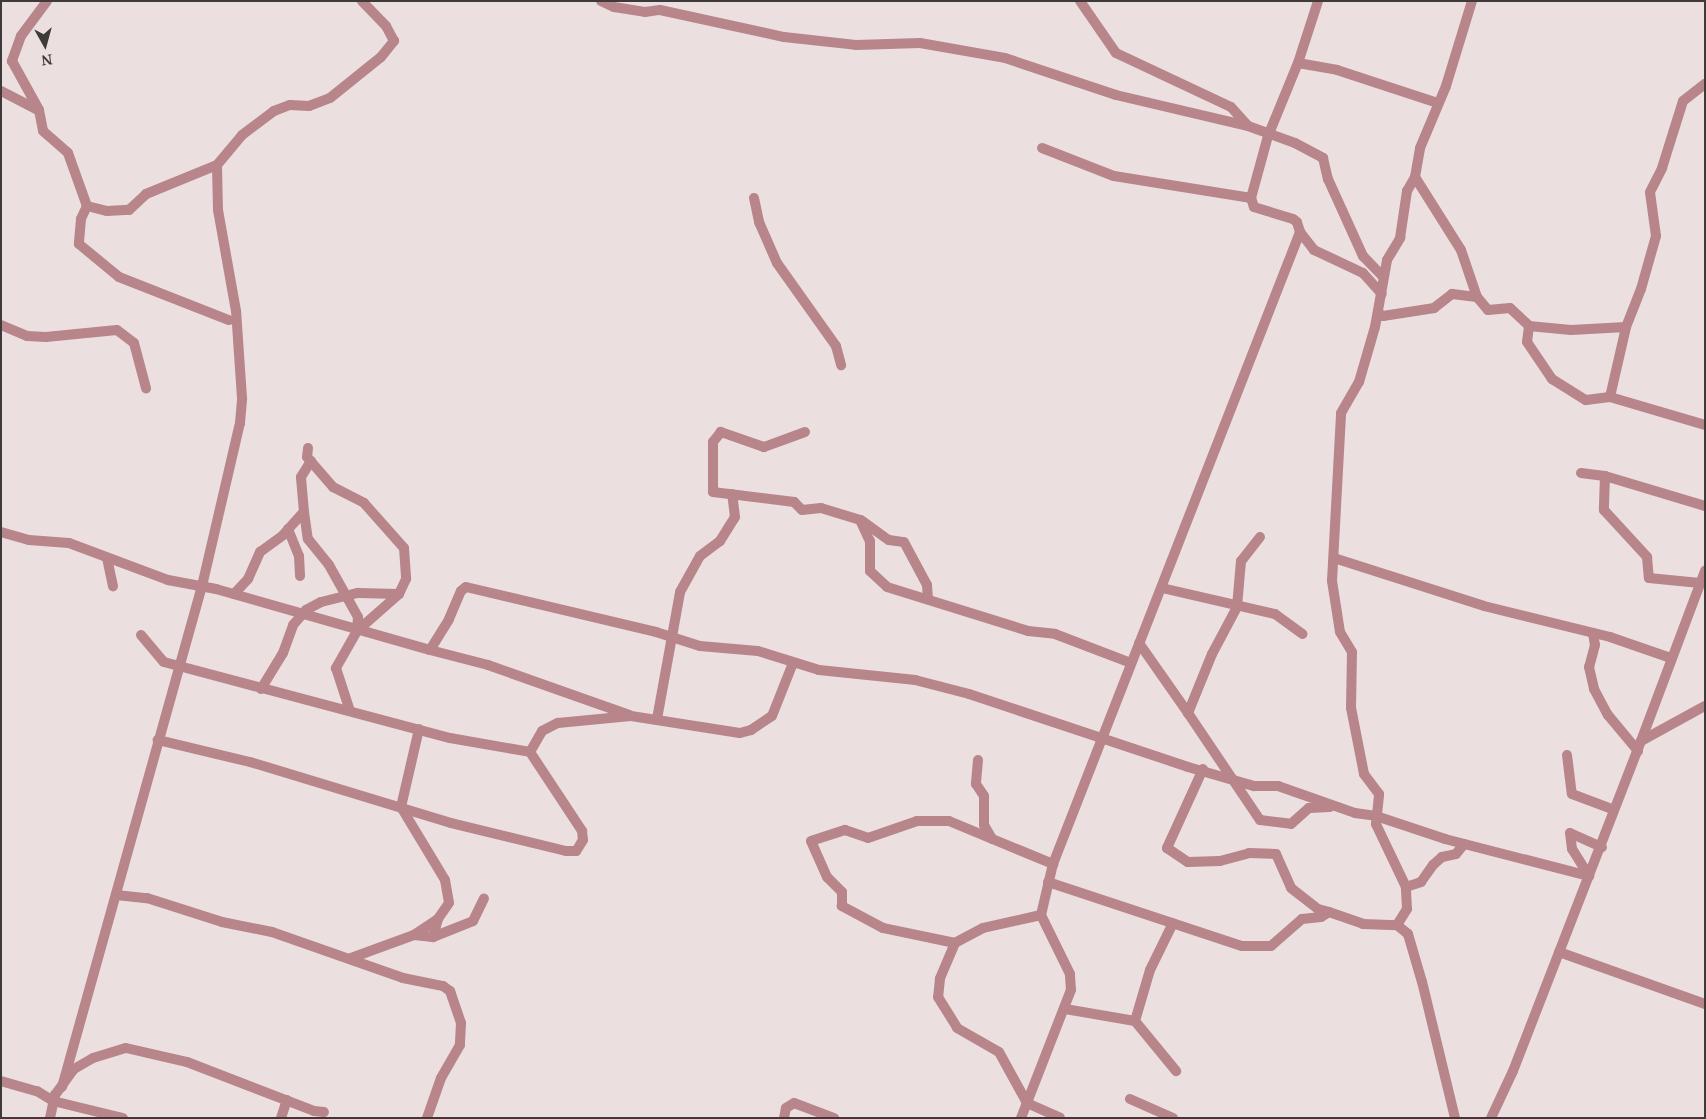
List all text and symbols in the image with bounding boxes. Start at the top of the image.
north arrow [20,20,70,70]
text: N [40,50,54,70]

